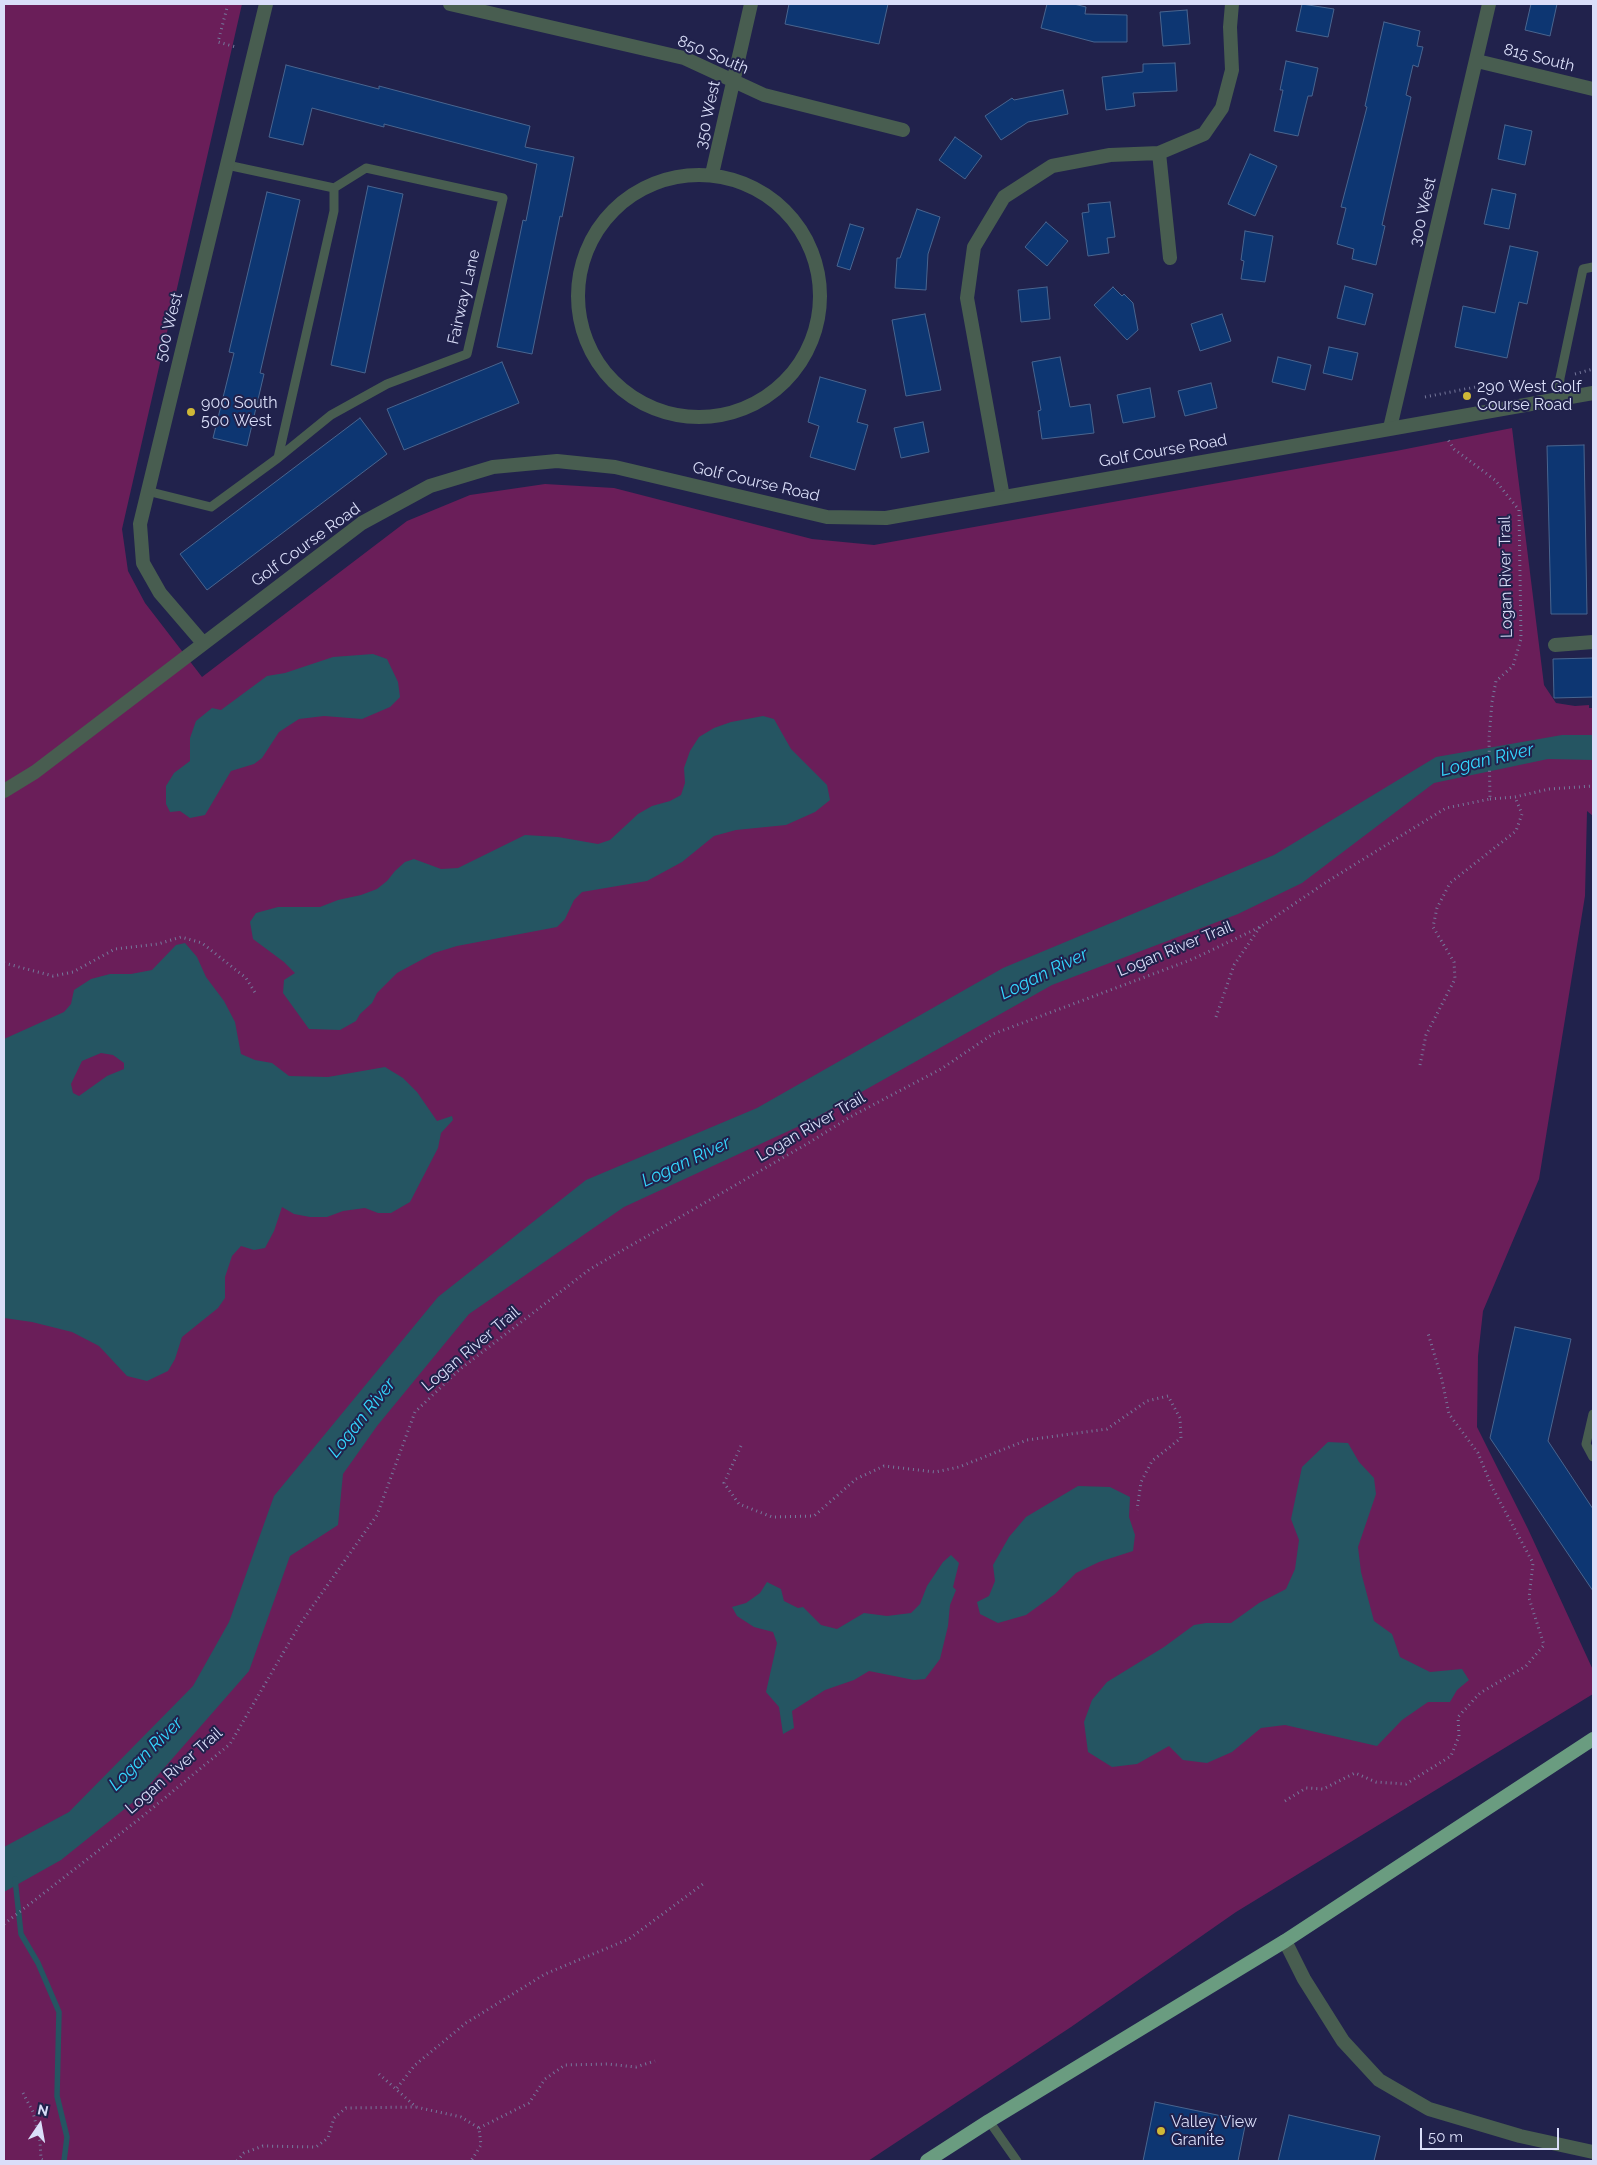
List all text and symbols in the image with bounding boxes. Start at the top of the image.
street label: 850 South [674,31,752,79]
street label: 815 South [1501,40,1577,76]
street label: 350 West [691,79,725,151]
street label: 300 West [1406,176,1440,248]
street label: Fairway Lane [444,248,484,346]
street label: 500 West [151,290,187,364]
place label: 290 West Golf Course Road [1477,377,1581,415]
marker: 290 West Golf Course Road [1461,390,1473,402]
place label: 900 South 500 West [201,393,277,431]
marker: 900 South 500 West [185,406,197,418]
street label: Golf Course Road [1097,430,1229,472]
street label: Golf Course Road [691,458,821,506]
street label: Golf Course Road [248,499,364,591]
street label: Logan River Trail [1495,516,1517,638]
water label: Logan River [1438,739,1536,781]
street label: Logan River Trail [1115,917,1235,981]
water label: Logan River [996,943,1092,1005]
street label: Logan River Trail [753,1088,869,1166]
water label: Logan River [638,1132,734,1192]
street label: Logan River Trail [418,1302,524,1396]
water label: Logan River [324,1374,400,1462]
water label: Logan River [105,1713,187,1795]
street label: Logan River Trail [122,1724,226,1818]
north arrow [15,2100,65,2150]
text: N [36,2101,50,2119]
place label: Valley View Granite [1171,2112,1257,2150]
scale bar [1422,2118,1561,2150]
marker: Valley View Granite [1155,2125,1167,2137]
text: 50 m [1428,2128,1463,2146]

